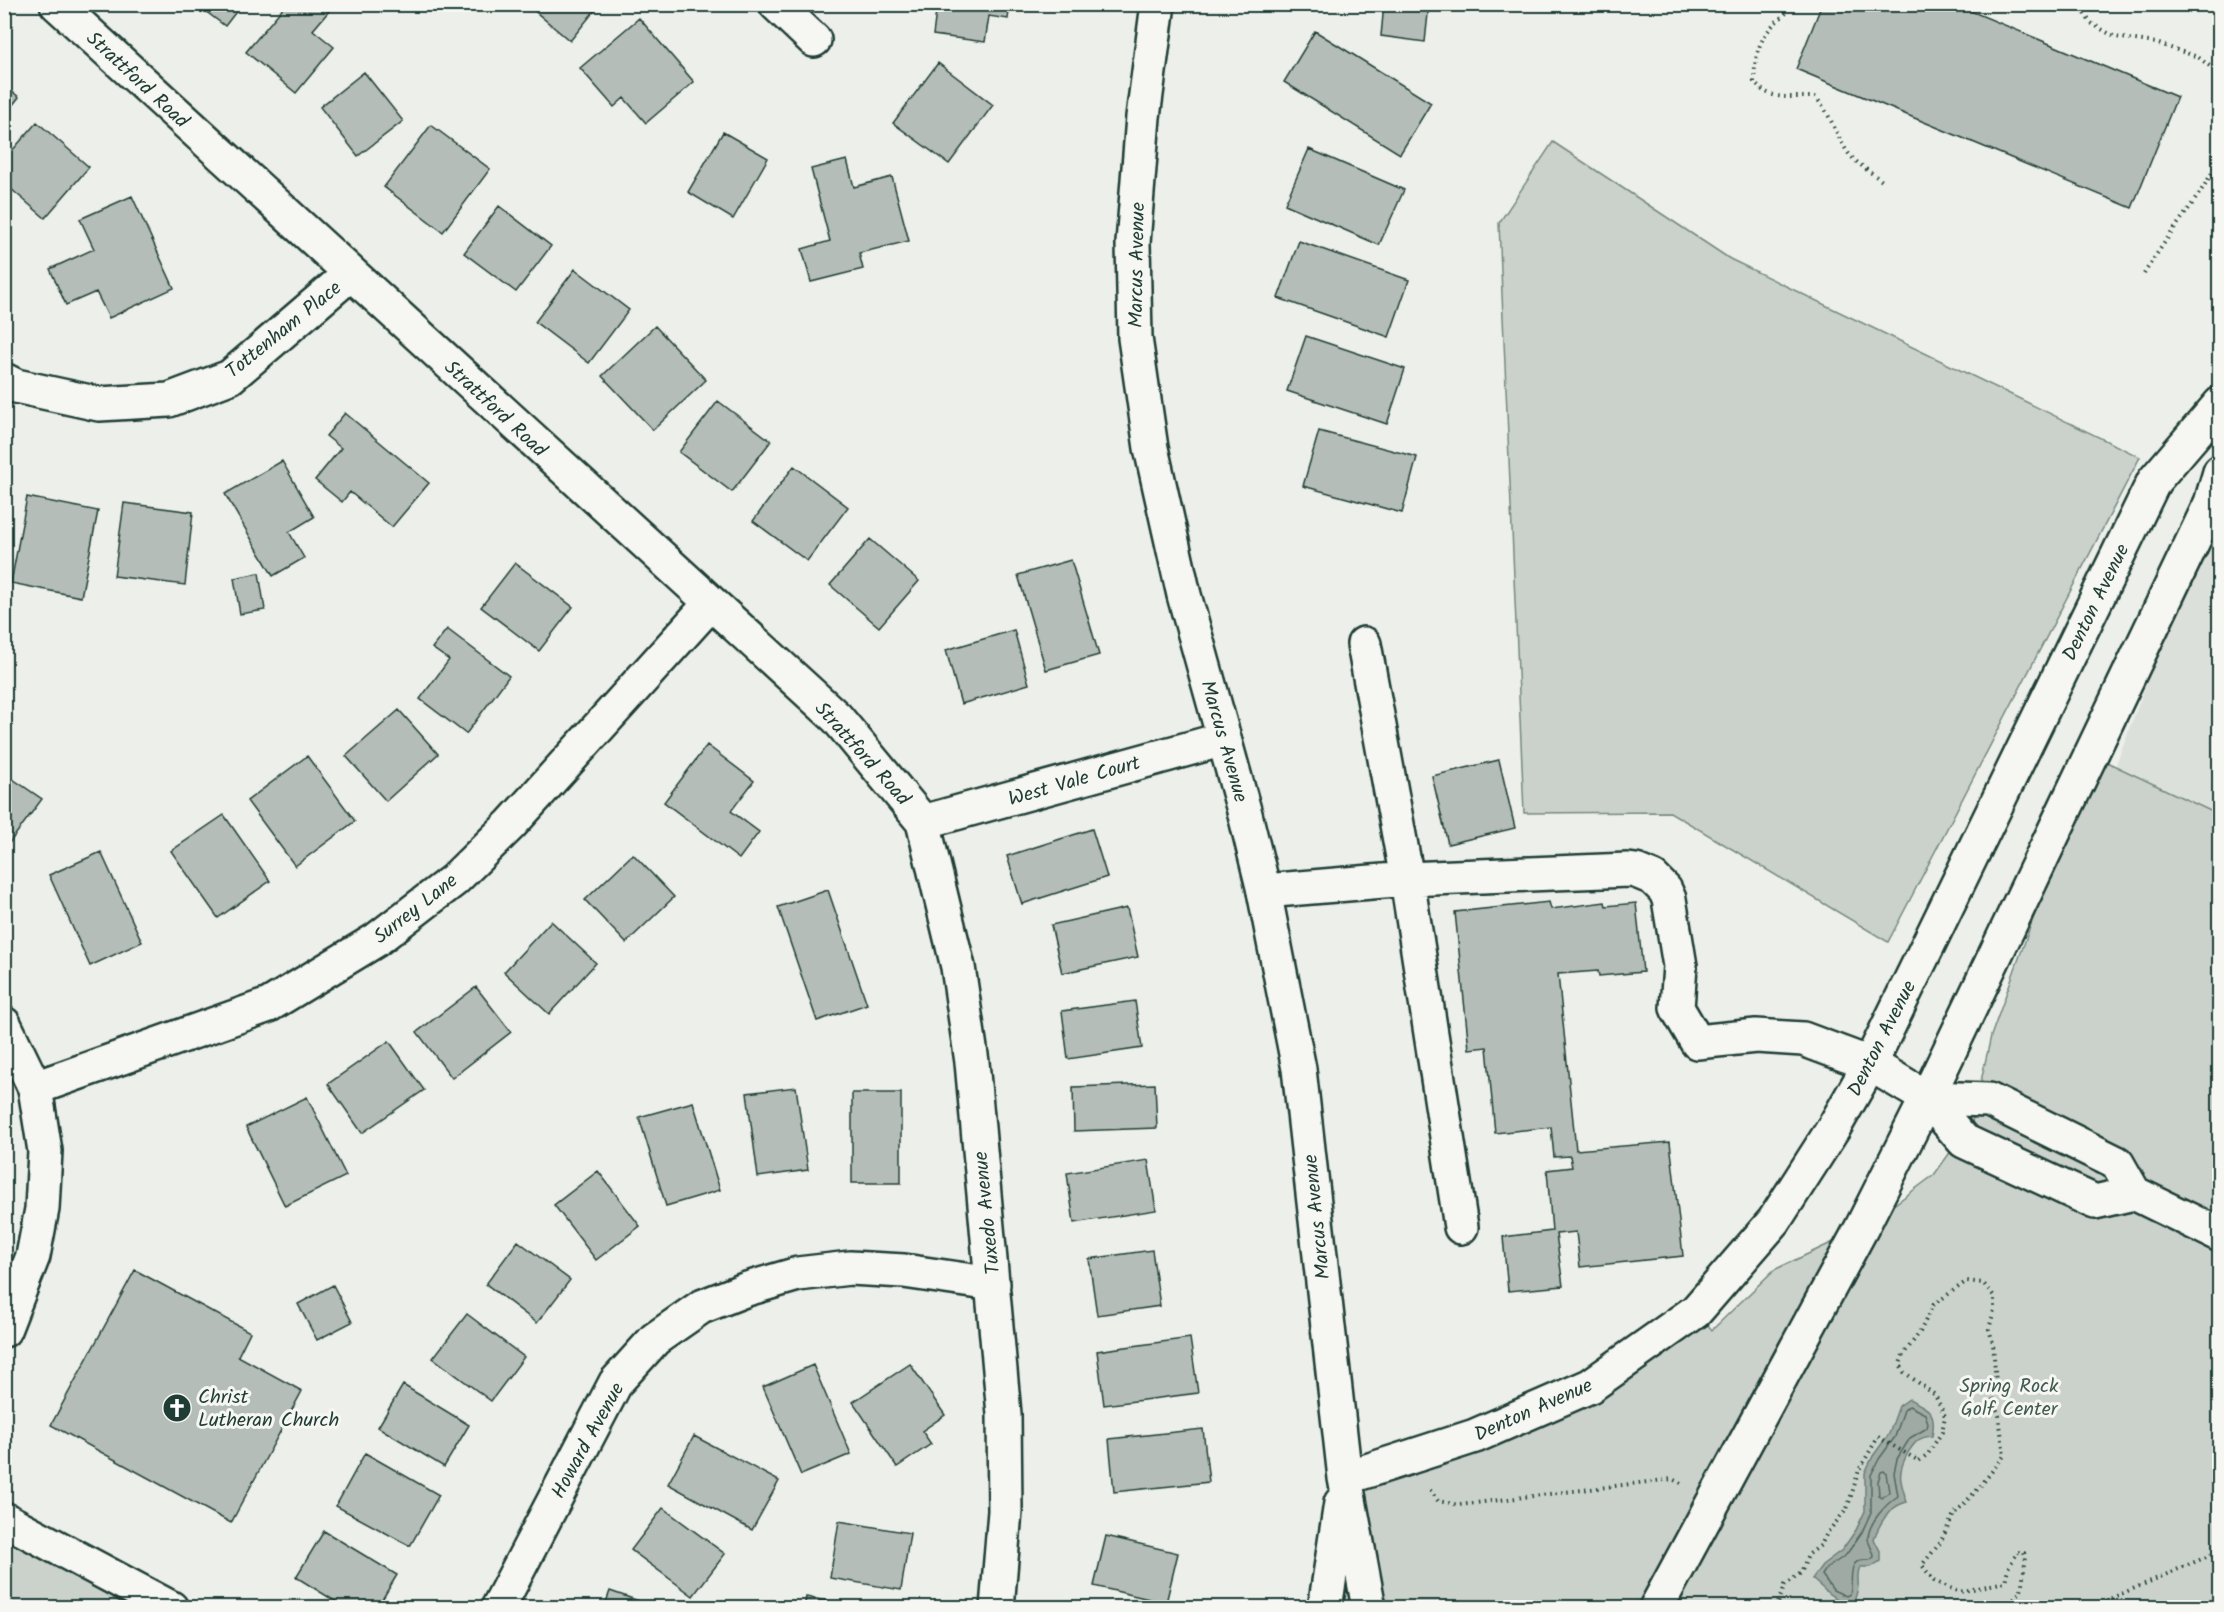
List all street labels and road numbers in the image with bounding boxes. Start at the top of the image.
street label: Strattford Road [78,24,196,138]
street label: Marcus Avenue [1121,202,1155,328]
street label: Tottenham Place [219,273,349,388]
street label: Strattford Road [436,353,554,467]
street label: Denton Avenue [2055,539,2139,667]
street label: Marcus Avenue [1190,677,1256,806]
street label: Strattford Road [806,695,918,815]
street label: West Vale Court [1005,748,1145,816]
street label: Surrey Lane [367,866,465,953]
street label: Denton Avenue [1840,975,1926,1103]
street label: Tuxedo Avenue [966,1150,1010,1276]
street label: Marcus Avenue [1296,1153,1340,1281]
street label: Denton Avenue [1469,1370,1598,1451]
street label: Howard Avenue [544,1377,634,1505]

